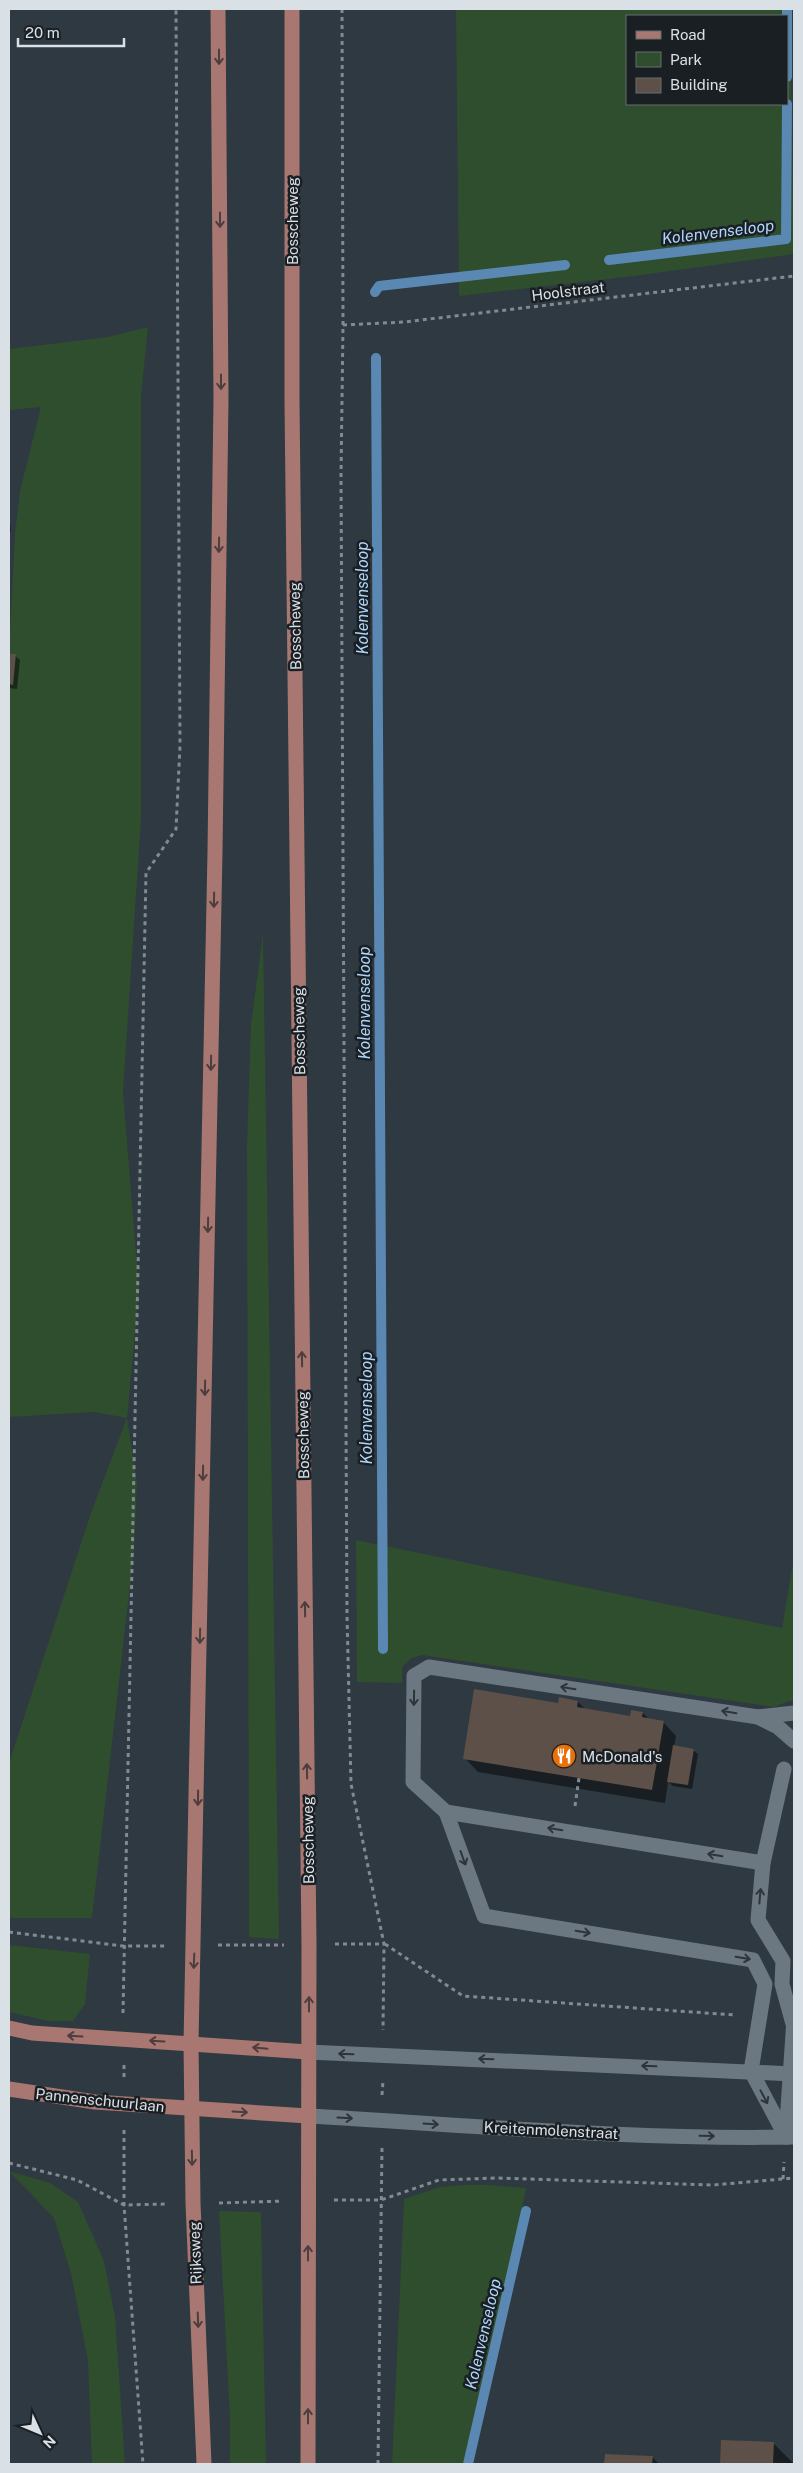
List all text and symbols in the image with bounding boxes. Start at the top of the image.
scale bar [18,15,124,47]
legend [626,15,788,105]
text: 20 m [25,24,60,41]
text: Road [670,26,706,43]
one-way arrow [214,49,224,65]
text: Park [670,51,702,68]
text: Building [670,76,728,93]
street label: Bosscheweg [284,177,301,265]
one-way arrow [215,212,225,228]
water label: Kolenvenseloop [661,216,775,248]
street label: Hoolstraat [530,278,606,304]
one-way arrow [216,374,226,390]
one-way arrow [214,536,224,553]
water label: Kolenvenseloop [353,541,372,655]
street label: Bosscheweg [286,582,304,670]
one-way arrow [210,892,219,908]
water label: Kolenvenseloop [355,946,374,1060]
street label: Bosscheweg [290,987,308,1075]
one-way arrow [206,1054,216,1071]
one-way arrow [203,1217,213,1233]
one-way arrow [298,1351,307,1367]
water label: Kolenvenseloop [357,1351,376,1465]
one-way arrow [200,1380,210,1396]
street label: Bosscheweg [294,1391,312,1479]
one-way arrow [198,1464,208,1481]
one-way arrow [300,1601,310,1617]
one-way arrow [196,1627,205,1643]
one-way arrow [560,1683,576,1693]
one-way arrow [409,1690,419,1706]
one-way arrow [721,1707,737,1717]
restaurant icon: McDonald's [551,1743,577,1769]
place label: McDonald's [582,1748,662,1765]
one-way arrow [302,1763,312,1780]
one-way arrow [193,1790,202,1806]
street label: Bosscheweg [299,1796,317,1884]
one-way arrow [547,1824,563,1834]
one-way arrow [459,1849,468,1865]
one-way arrow [708,1850,724,1860]
one-way arrow [755,1888,765,1904]
one-way arrow [575,1928,591,1938]
one-way arrow [190,1952,199,1968]
one-way arrow [735,1954,751,1964]
one-way arrow [304,1996,314,2012]
one-way arrow [67,2031,83,2040]
one-way arrow [150,2036,166,2045]
one-way arrow [252,2044,268,2053]
one-way arrow [338,2049,354,2058]
one-way arrow [479,2055,495,2064]
one-way arrow [641,2062,657,2071]
street label: Pannenschuurlaan [35,2085,165,2115]
one-way arrow [760,2089,769,2104]
one-way arrow [231,2108,247,2117]
one-way arrow [337,2114,353,2123]
street label: Kreitenmolenstraat [483,2118,619,2142]
one-way arrow [423,2119,439,2128]
one-way arrow [698,2131,714,2140]
one-way arrow [187,2150,197,2166]
street label: Rijksweg [185,2221,205,2285]
one-way arrow [303,2245,313,2262]
water label: Kolenvenseloop [461,2277,505,2391]
one-way arrow [193,2312,202,2328]
north arrow [15,2408,65,2458]
one-way arrow [303,2408,313,2424]
text: N [40,2433,59,2452]

